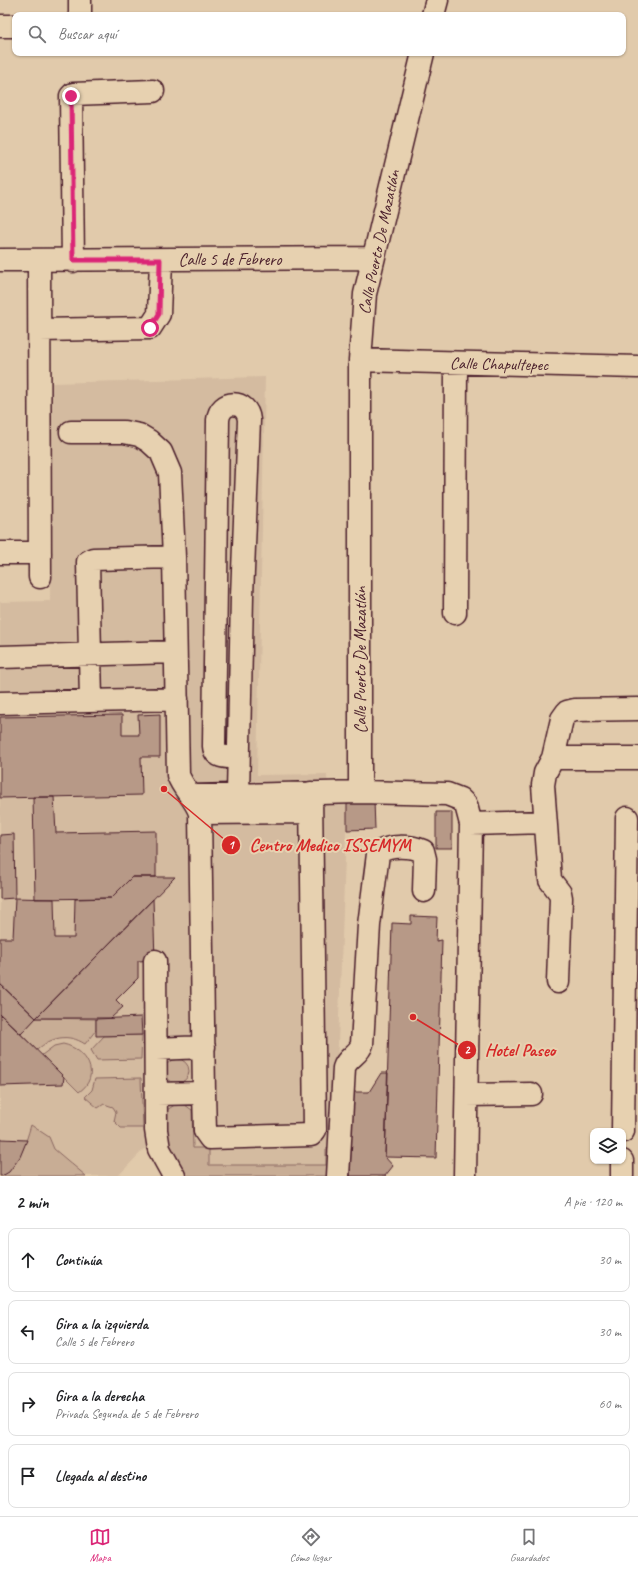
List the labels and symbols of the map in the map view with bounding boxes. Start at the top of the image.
route end [62,87,80,105]
street label: Calle Puerto De Mazatlán [353,167,405,316]
street label: Calle 5 de Febrero [179,249,282,270]
route start [141,319,159,337]
street label: Calle Chapultepec [450,353,549,375]
street label: Calle Puerto De Mazatlán [350,585,371,733]
callout: Centro Medico ISSEMYM [221,830,419,860]
text: Centro Medico ISSEMYM [249,834,412,856]
text: 1 [228,837,235,853]
callout: Hotel Paseo [457,1035,564,1065]
text: Hotel Paseo [485,1039,557,1061]
text: 2 [464,1042,471,1058]

